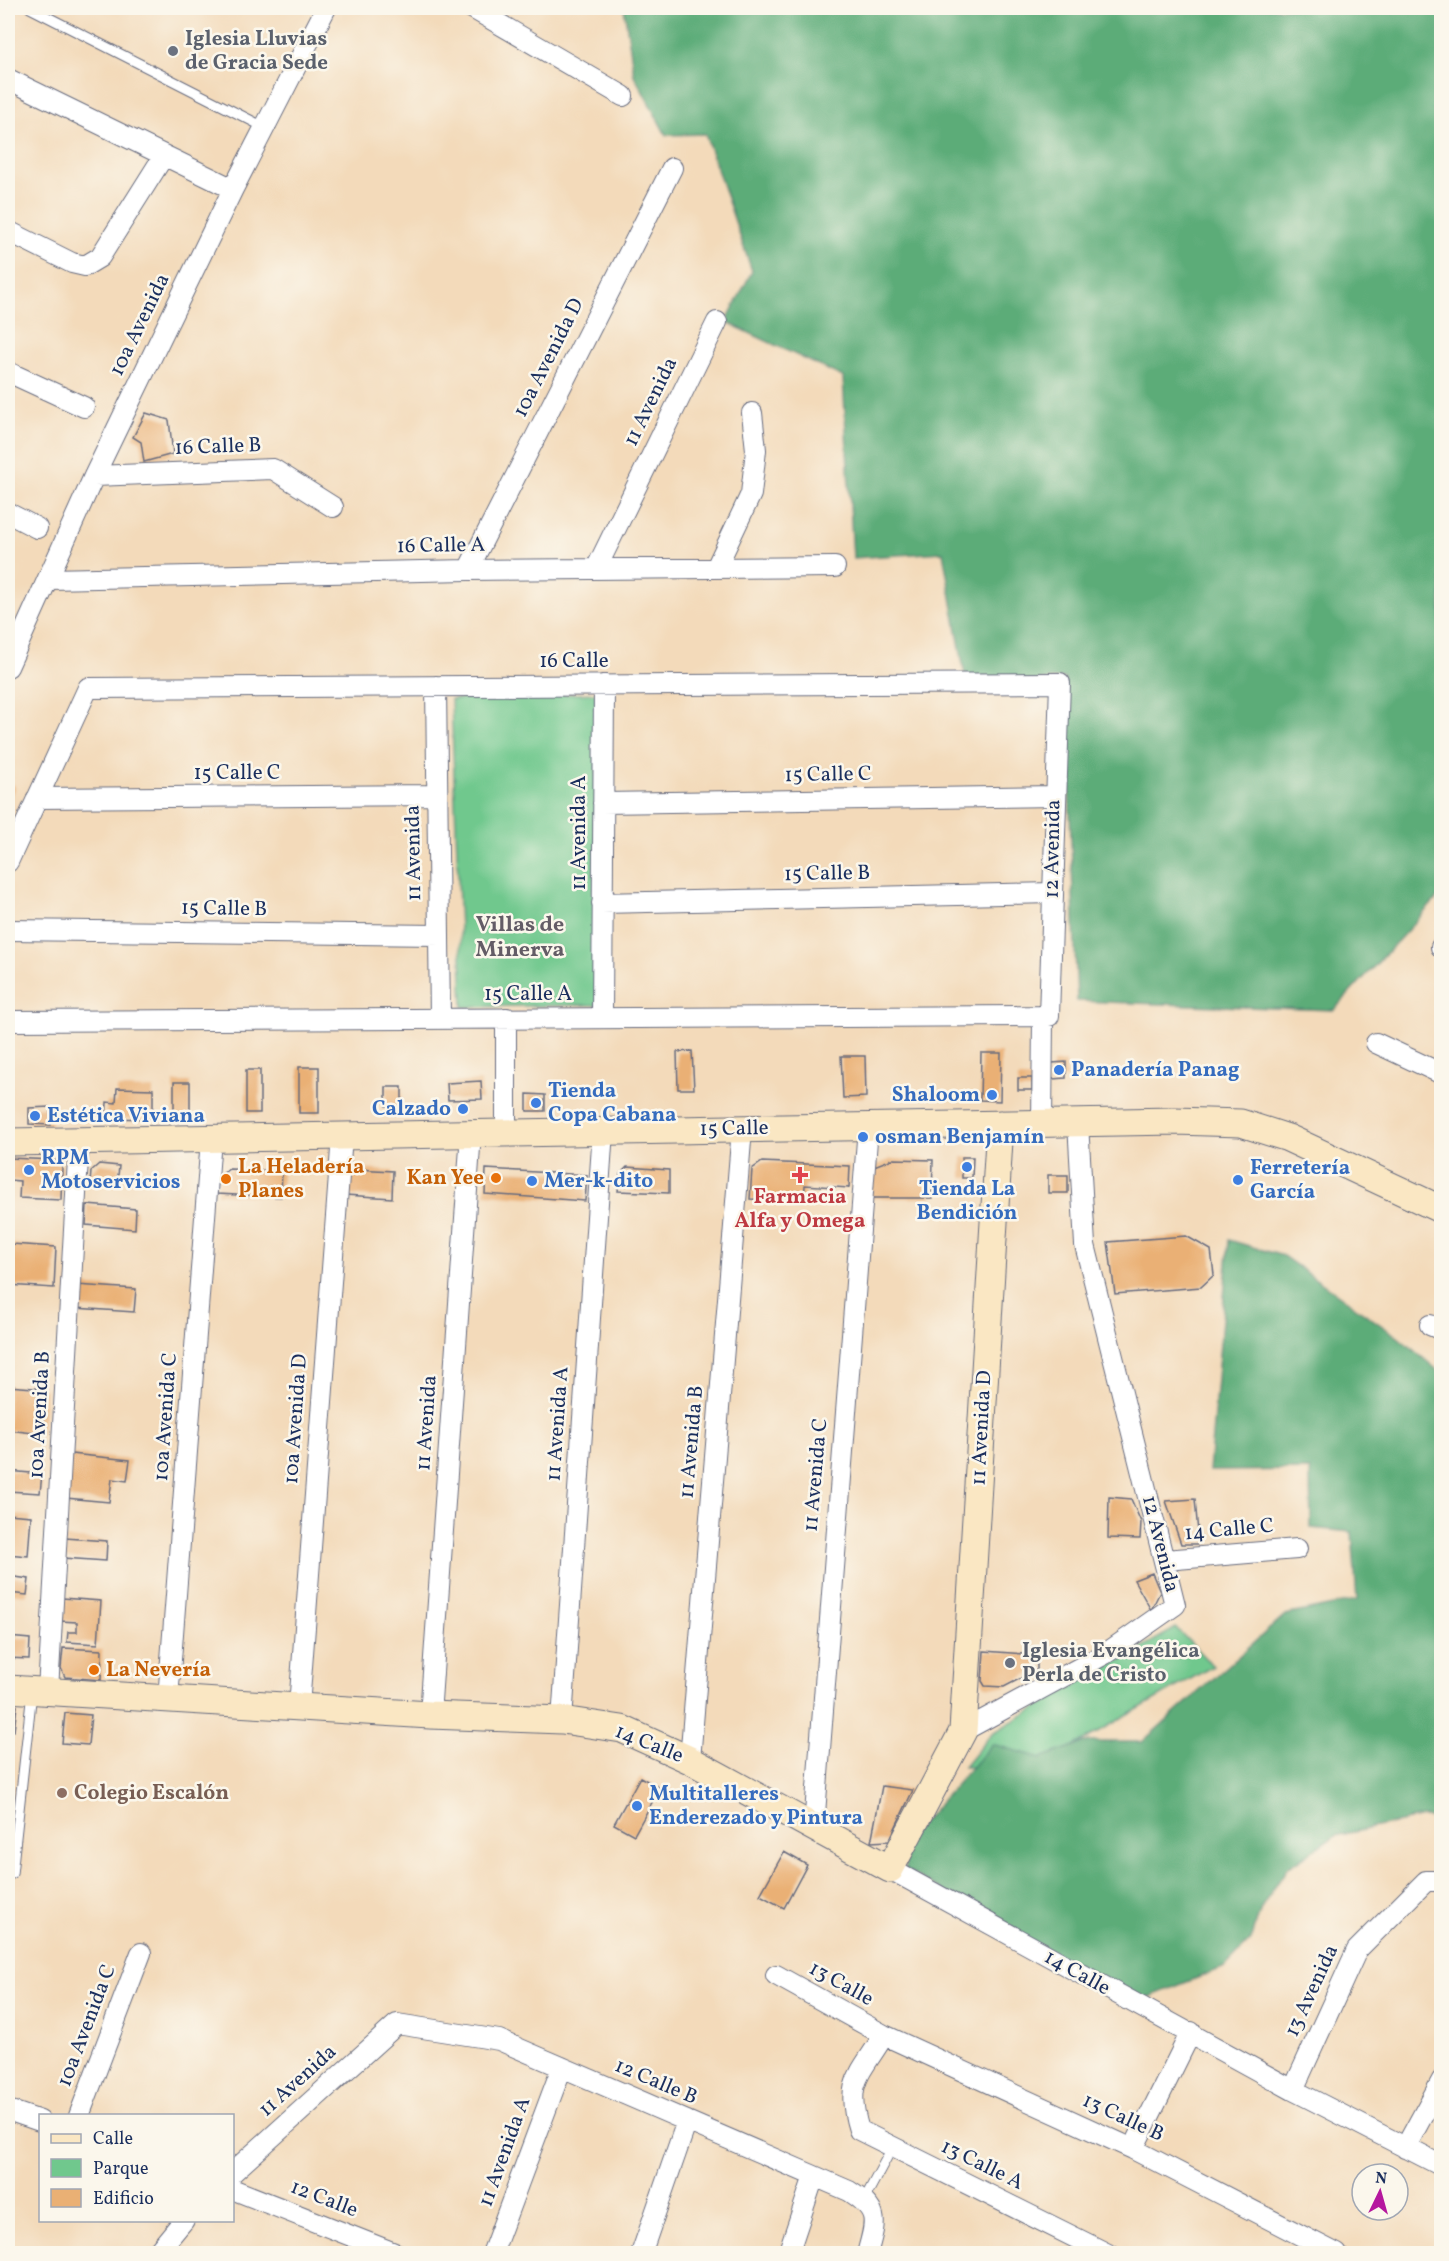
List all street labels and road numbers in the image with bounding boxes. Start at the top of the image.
street label: 10a Avenida [103,269,177,381]
street label: 10a Avenida D [506,293,592,423]
street label: 11 Avenida [617,352,685,452]
street label: 16 Calle B [174,431,262,463]
street label: 16 Calle A [396,531,486,561]
street label: 16 Calle [539,647,609,676]
street label: 15 Calle C [193,759,281,788]
street label: 15 Calle C [784,760,872,790]
street label: 11 Avenida A [565,775,594,891]
street label: 12 Avenida [1038,799,1068,899]
street label: 11 Avenida [399,805,429,901]
street label: 15 Calle B [784,859,870,889]
street label: 15 Calle B [181,894,267,924]
street label: 15 Calle A [484,980,572,1009]
street label: 15 Calle [699,1114,769,1144]
street label: 10a Avenida B [22,1350,58,1480]
street label: 10a Avenida C [147,1352,185,1482]
street label: 10a Avenida D [277,1353,315,1485]
street label: 11 Avenida A [540,1365,576,1482]
street label: 11 Avenida D [964,1370,1000,1486]
street label: 11 Avenida [409,1374,445,1472]
street label: 11 Avenida B [673,1384,711,1500]
street label: 11 Avenida C [797,1417,835,1533]
street label: 12 Avenida [1134,1492,1186,1596]
street label: 14 Calle C [1183,1512,1275,1548]
street label: 14 Calle [610,1717,688,1771]
street label: 13 Avenida [1278,1940,1346,2042]
street label: 14 Calle [1039,1943,1115,2003]
street label: 13 Calle [803,1954,879,2014]
street label: 10a Avenida C [50,1961,124,2091]
street label: 11 Avenida [253,2038,343,2124]
street label: 12 Calle B [610,2052,702,2112]
street label: 13 Calle B [1077,2086,1169,2150]
street label: 11 Avenida A [472,2093,538,2211]
street label: 13 Calle A [936,2133,1028,2198]
street label: 12 Calle [286,2173,362,2225]

